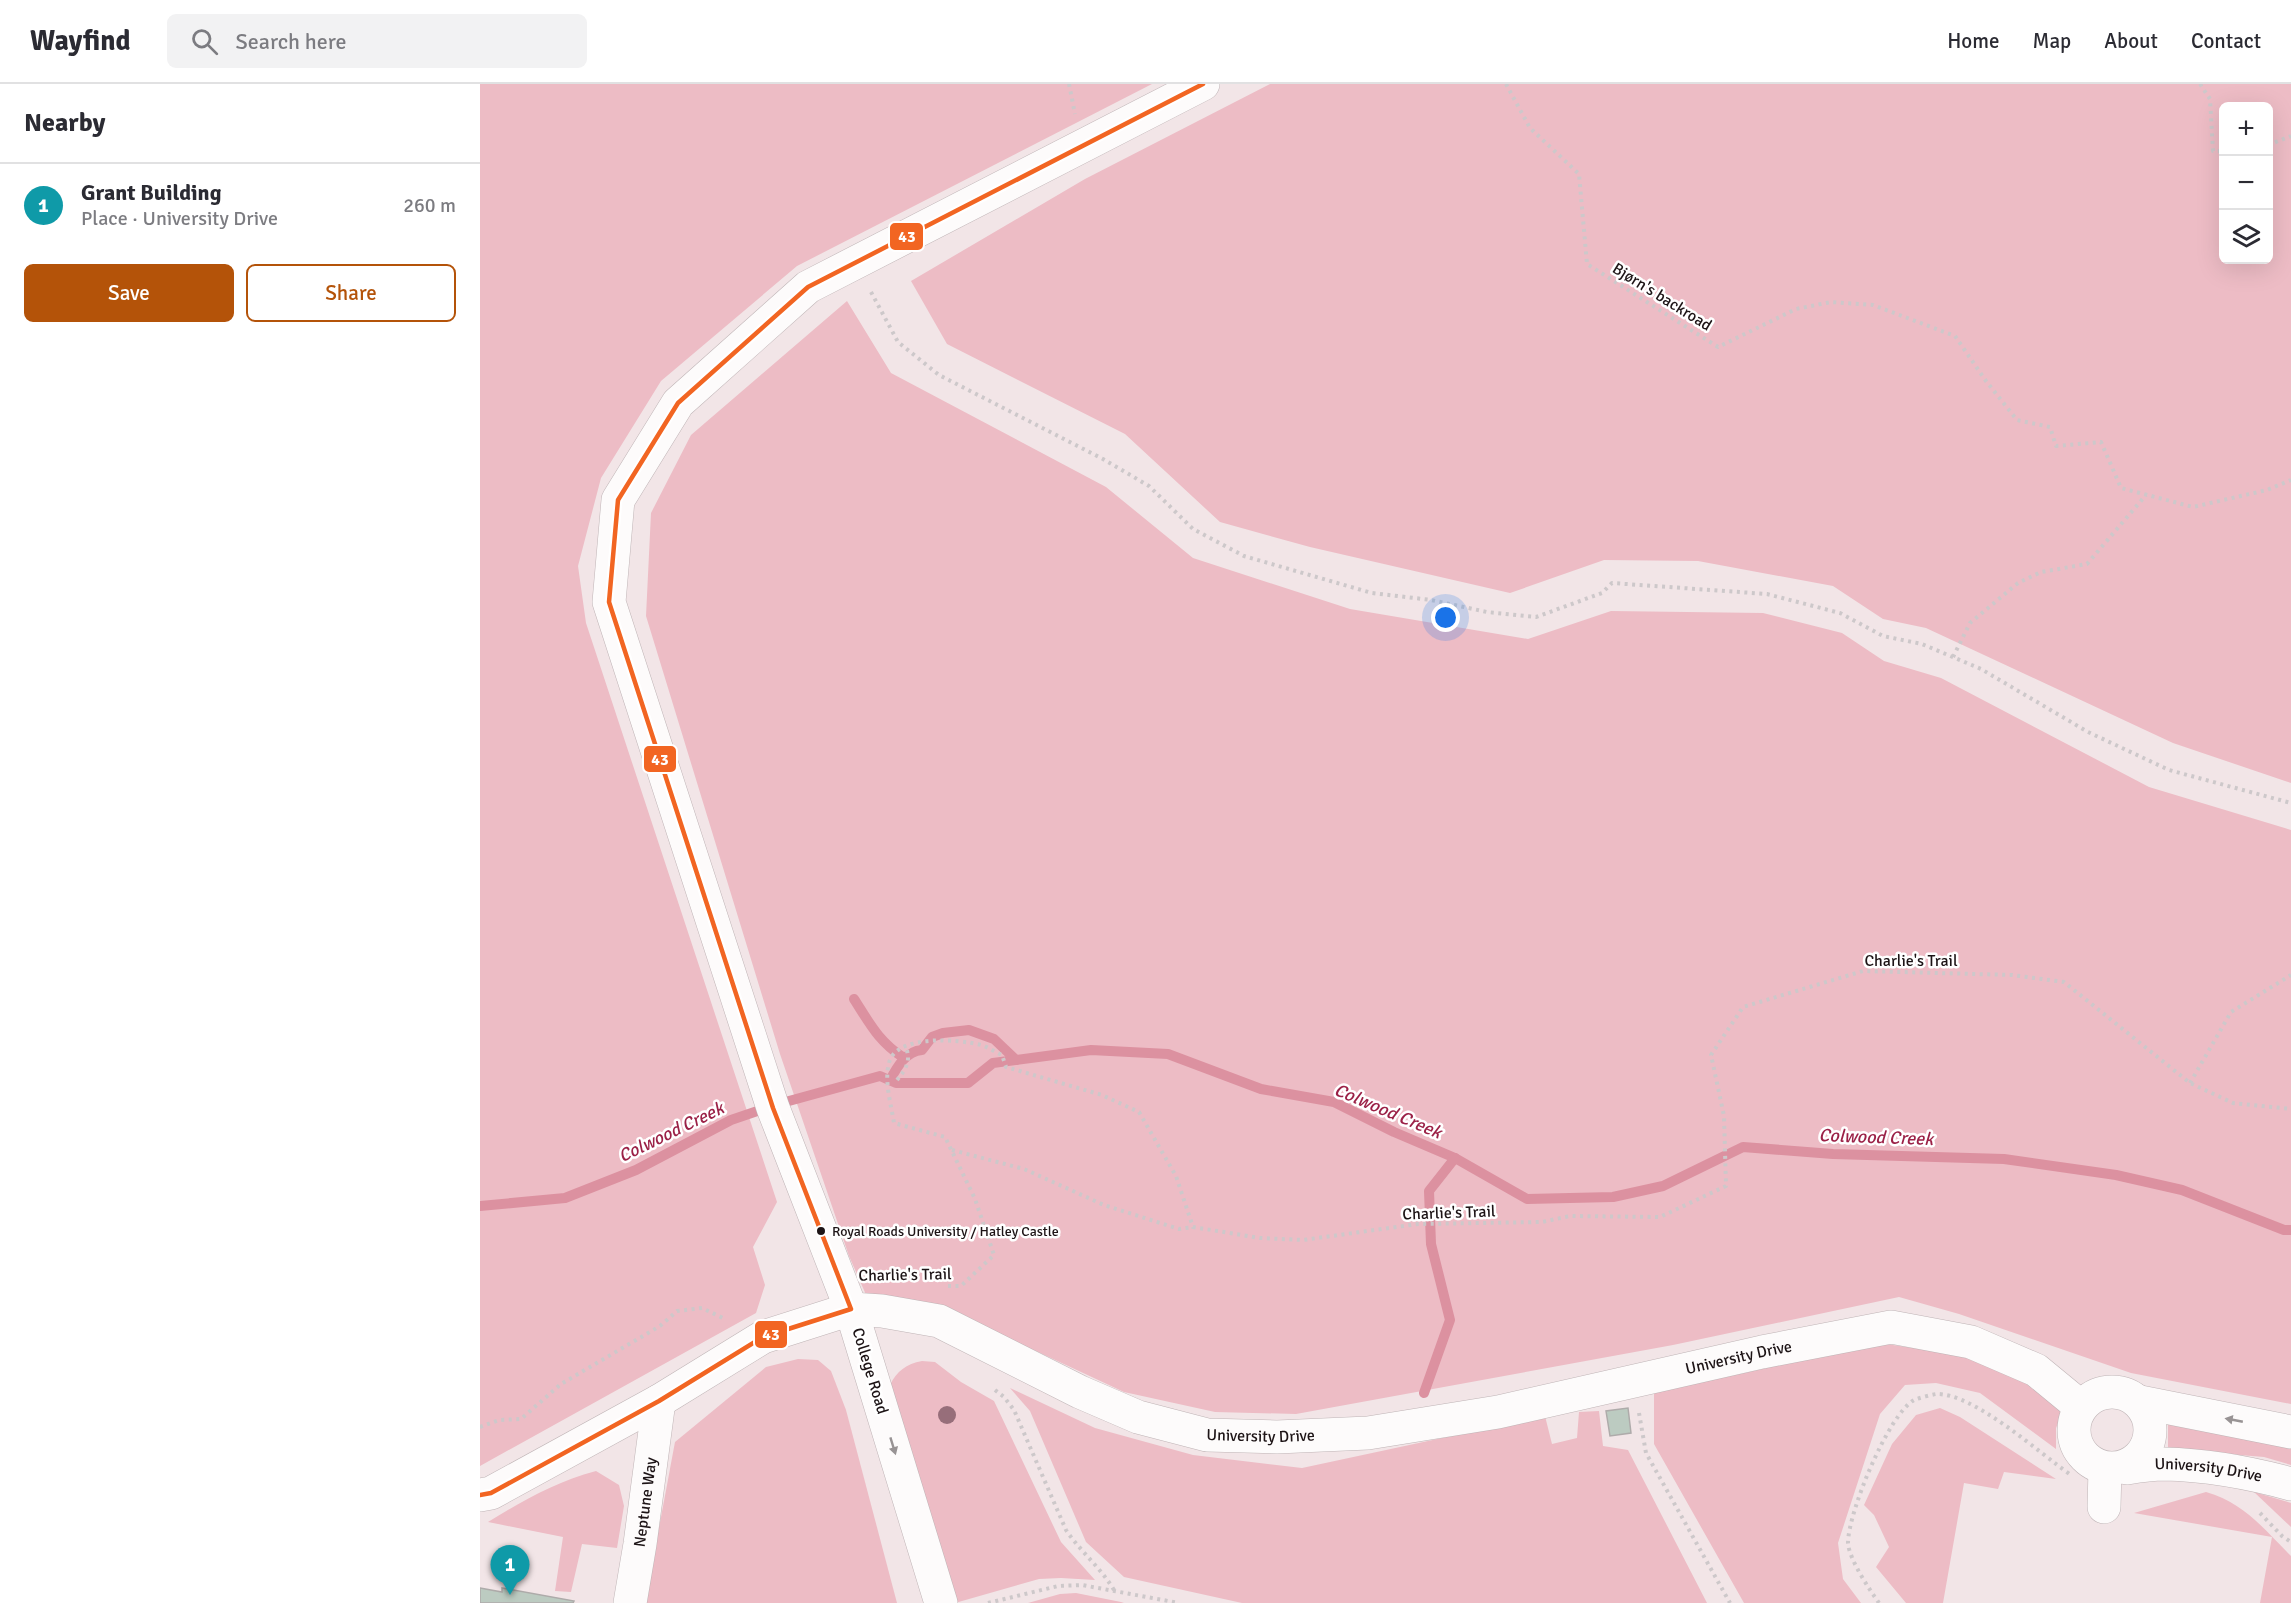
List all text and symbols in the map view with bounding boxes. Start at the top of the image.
search box [167,14,587,68]
text: Wayfind [30,24,131,58]
icon: search [188,25,221,58]
text: Search here [236,28,347,55]
text: Home [1947,28,2000,54]
text: Map [2033,28,2071,54]
text: About [2104,28,2158,54]
text: Contact [2191,28,2261,54]
map controls [2219,102,2273,264]
button: + [2219,102,2273,156]
text: Nearby [24,107,105,139]
button: − [2219,156,2273,210]
text: Grant Building [81,179,221,206]
text: 1 [38,193,49,218]
text: 260 m [403,193,456,218]
text: Place · University Drive [81,206,278,231]
button: layers [2219,210,2273,264]
line badge: 43 [889,222,924,251]
text: 43 [898,227,916,247]
street label: Bjørn's backroad [1609,258,1715,336]
button: Save [24,264,234,322]
button: Share [246,264,456,322]
your location [1431,603,1460,632]
line badge: 43 [643,745,677,773]
text: 43 [651,750,669,770]
street label: Charlie's Trail [1864,951,1958,971]
water label: Colwood Creek [1331,1079,1447,1144]
water label: Colwood Creek [615,1096,729,1167]
water label: Colwood Creek [1818,1124,1936,1150]
street label: Charlie's Trail [1402,1201,1496,1225]
place label: Royal Roads University / Hatley Castle [832,1223,1059,1240]
marker: Royal Roads University / Hatley Castle [815,1225,827,1237]
street label: Charlie's Trail [858,1264,952,1286]
line badge: 43 [754,1320,788,1349]
text: 43 [762,1325,780,1345]
street label: College Road [847,1325,893,1417]
street label: University Drive [1684,1336,1794,1379]
one-way arrow [2224,1415,2243,1424]
street label: University Drive [1206,1425,1315,1447]
one-way arrow [889,1437,898,1455]
street label: University Drive [2154,1454,2264,1487]
street label: Neptune Way [630,1456,661,1548]
pin: 1 [490,1546,530,1595]

